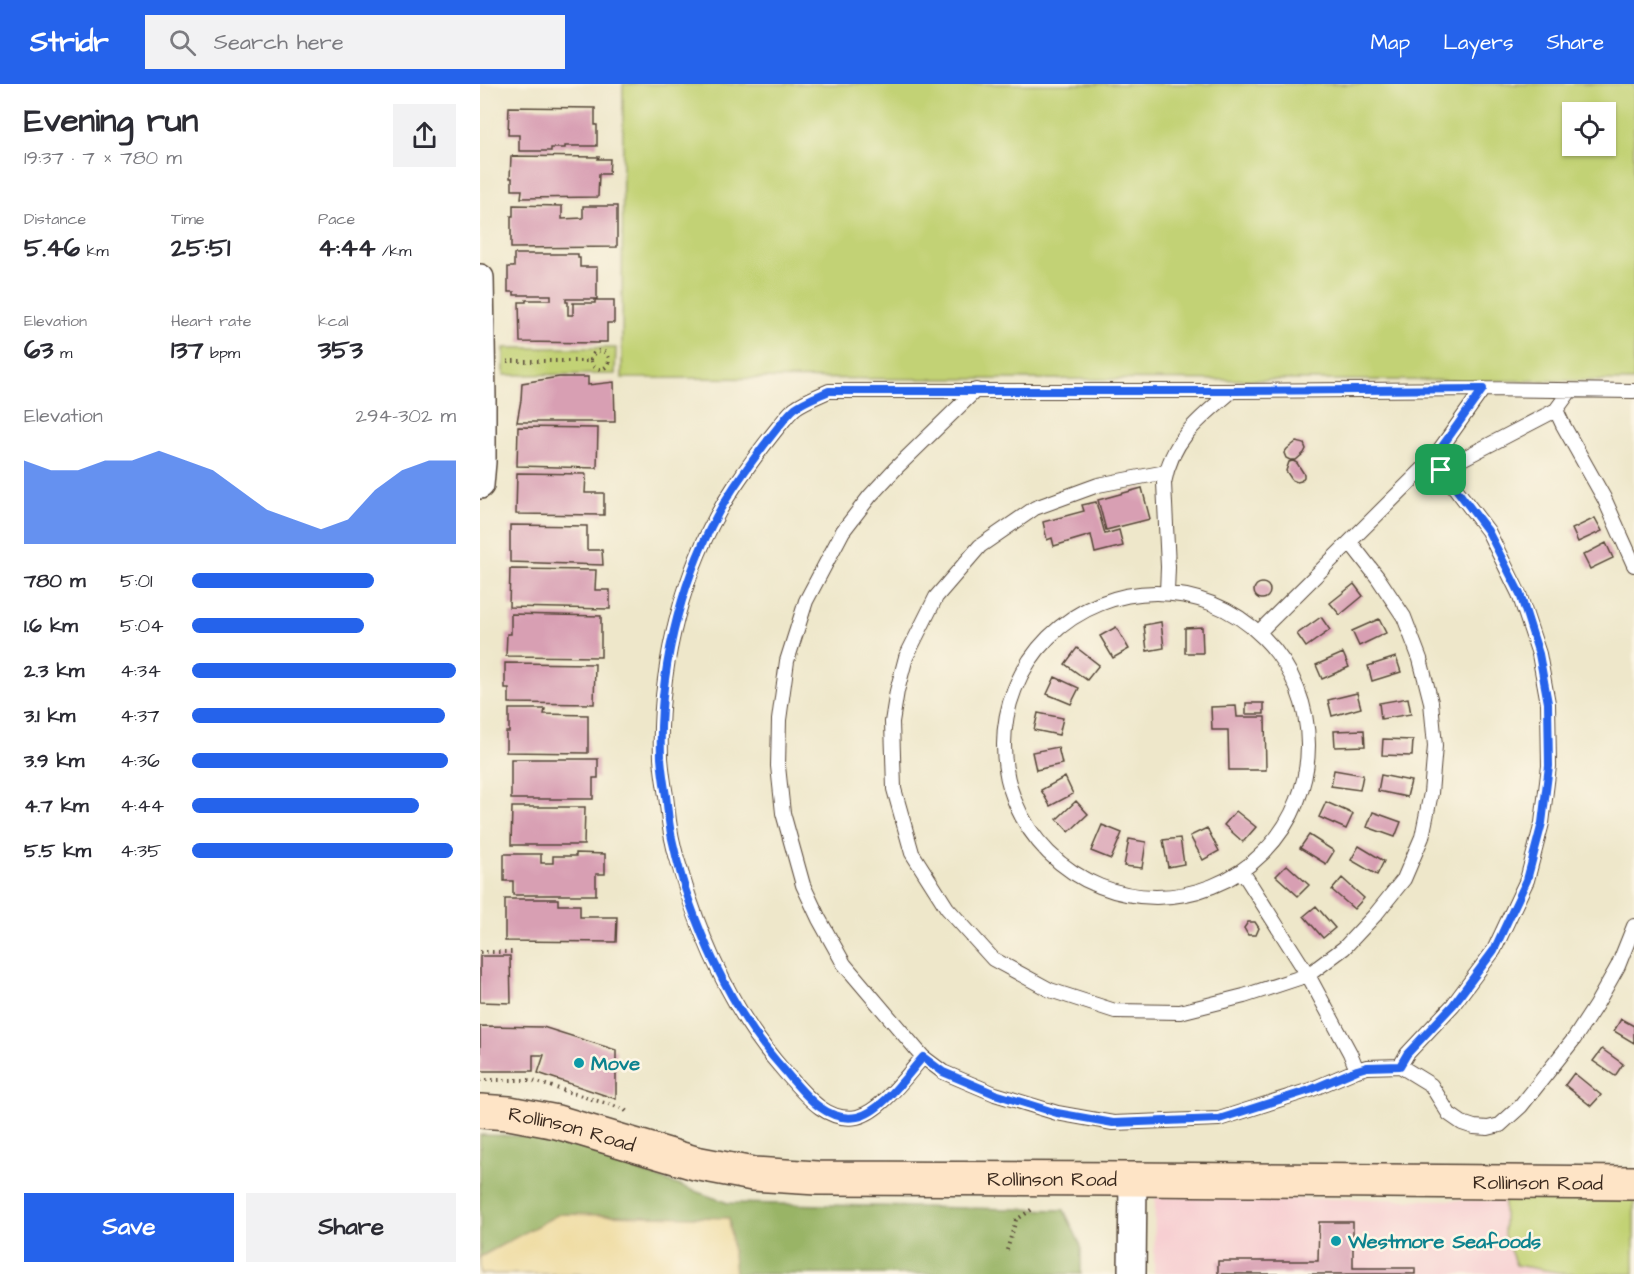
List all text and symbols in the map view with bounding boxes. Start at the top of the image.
search box [145,15,565,69]
text: Stridr [30,23,109,62]
icon: search [166,26,199,59]
text: Search here [214,27,344,58]
text: Map [1370,28,1410,57]
text: Layers [1443,28,1513,57]
text: Share [1546,28,1604,57]
text: Evening run [24,98,198,144]
map controls [1562,102,1616,156]
button: locate [1562,102,1616,156]
button: share [393,104,456,167]
text: 19:37 · 7 × 780 m [24,144,182,172]
text: Distance [24,208,86,230]
text: Time [171,208,205,230]
text: Pace [318,208,355,230]
text: 5.46 [24,230,80,266]
text: 25:51 [171,230,230,266]
text: 4:44 [318,230,375,266]
text: km [80,240,109,262]
text: /km [375,240,411,262]
text: Elevation [24,310,87,332]
text: Heart rate [171,310,251,332]
text: kcal [318,310,349,332]
text: 63 [24,332,54,368]
text: 137 [171,332,204,368]
text: 353 [318,332,363,368]
text: m [54,342,72,364]
text: bpm [204,342,240,364]
text: Elevation [24,402,103,430]
text: 294–302 m [356,402,456,430]
pin [1415,444,1466,495]
icon: arrive [1424,453,1457,486]
text: 780 m [24,567,85,595]
text: 5:01 [120,567,153,595]
text: 1.6 km [24,612,78,640]
text: 5:04 [120,612,164,640]
text: 2.3 km [24,657,84,685]
text: 4:34 [120,657,161,685]
text: 3.1 km [24,702,75,730]
text: 4:37 [120,702,159,730]
text: 3.9 km [24,747,84,775]
text: 4:36 [120,747,160,775]
text: 4.7 km [24,792,89,820]
text: 4:44 [120,792,164,820]
text: 5.5 km [24,837,91,865]
text: 4:35 [120,837,161,865]
place label: Move [591,1050,640,1078]
marker: Move [572,1056,586,1070]
street label: Rollinson Road [506,1100,639,1159]
street label: Rollinson Road [987,1166,1117,1194]
street label: Rollinson Road [1473,1169,1603,1198]
button: Save [24,1193,234,1262]
button: Share [246,1193,456,1262]
place label: Westmore Seafoods [1347,1228,1541,1256]
marker: Westmore Seafoods [1329,1234,1343,1248]

